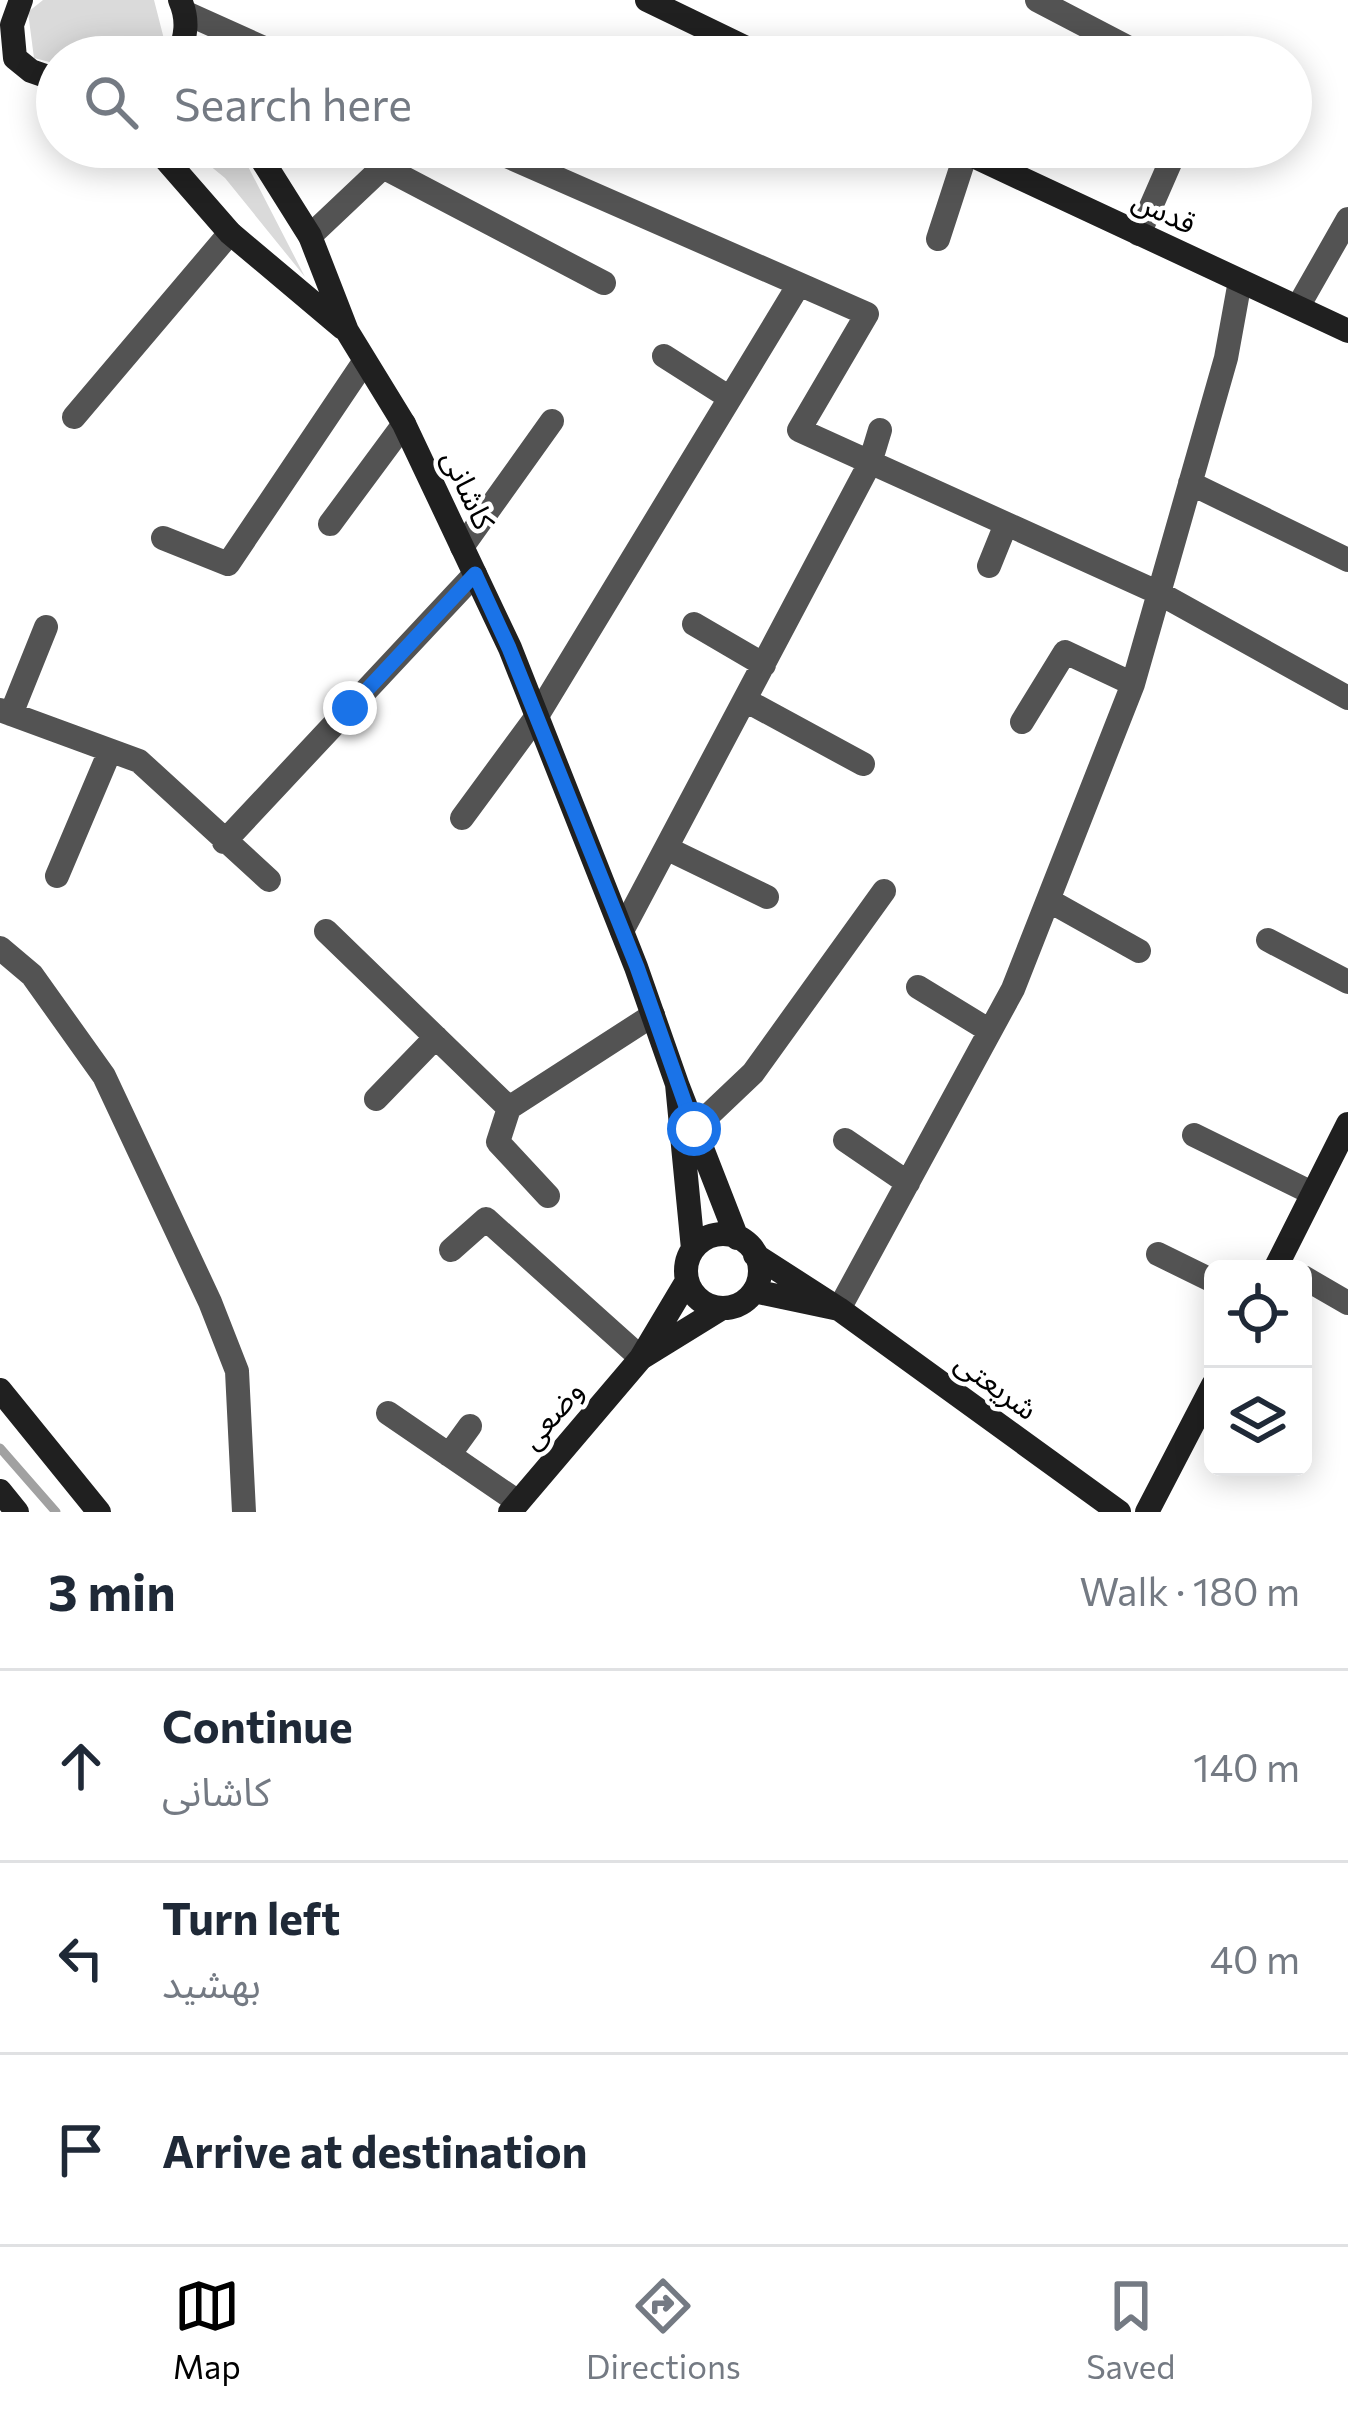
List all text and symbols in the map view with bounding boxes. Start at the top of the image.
search box [36,36,1312,168]
icon: search [78,69,144,135]
text: Search here [174,75,412,130]
street label: قدس [1127,179,1203,241]
street label: کاشانی [435,443,505,536]
route end [323,681,377,735]
route start [667,1102,721,1156]
map controls [1204,1260,1312,1476]
button: locate [1204,1260,1312,1368]
street label: شریعتی [949,1342,1046,1427]
button: layers [1204,1368,1312,1476]
street label: وضعی [511,1372,590,1456]
text: 3 min [48,1559,176,1622]
text: Walk · 180 m [1079,1566,1300,1614]
text: Continue [162,1697,353,1752]
icon: ahead [48,1733,114,1799]
text: 140 m [1193,1742,1300,1790]
text: کاشانی [162,1766,271,1814]
text: Turn left [162,1889,340,1944]
icon: left [48,1925,114,1991]
text: 40 m [1210,1934,1300,1982]
text: بهشید [162,1958,261,2006]
icon: arrive [48,2117,114,2183]
text: Arrive at destination [162,2122,588,2177]
tab: Map [173,2273,241,2386]
tab: Directions [586,2273,741,2386]
tab: Saved [1086,2273,1175,2386]

